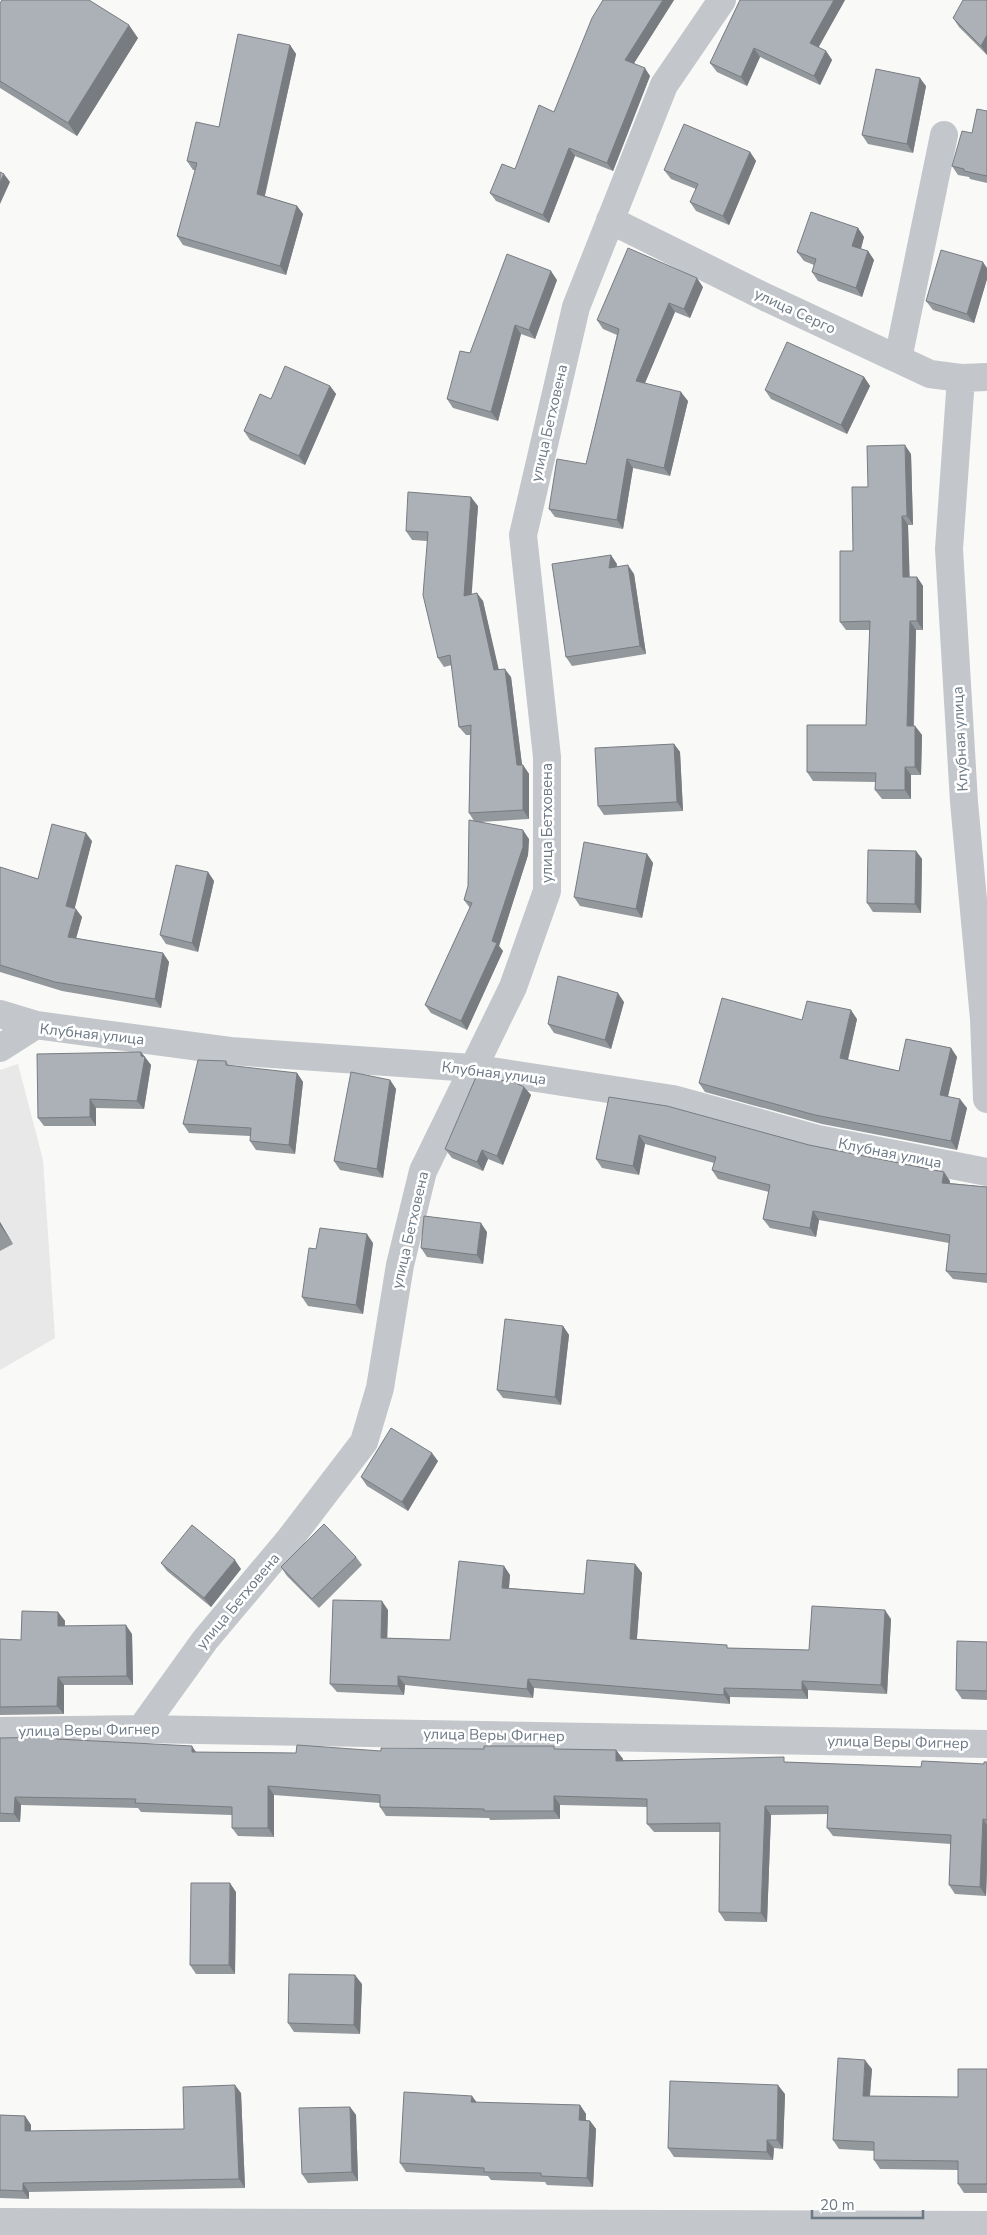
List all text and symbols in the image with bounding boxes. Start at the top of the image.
street label: улица Серго [751,283,839,339]
street label: улица Бетховена [526,362,572,484]
street label: Клубная улица [947,686,973,792]
street label: улица Бетховена [537,763,557,883]
street label: Клубная улица [39,1019,145,1049]
street label: Клубная улица [441,1057,547,1089]
street label: Клубная улица [836,1133,944,1173]
street label: улица Бетховена [387,1169,433,1291]
street label: улица Бетховена [192,1549,284,1653]
street label: улица Веры Фигнер [18,1719,160,1741]
street label: улица Веры Фигнер [423,1724,565,1746]
street label: улица Веры Фигнер [827,1731,969,1753]
scale bar [812,2188,923,2220]
text: 20 m [820,2195,855,2215]

